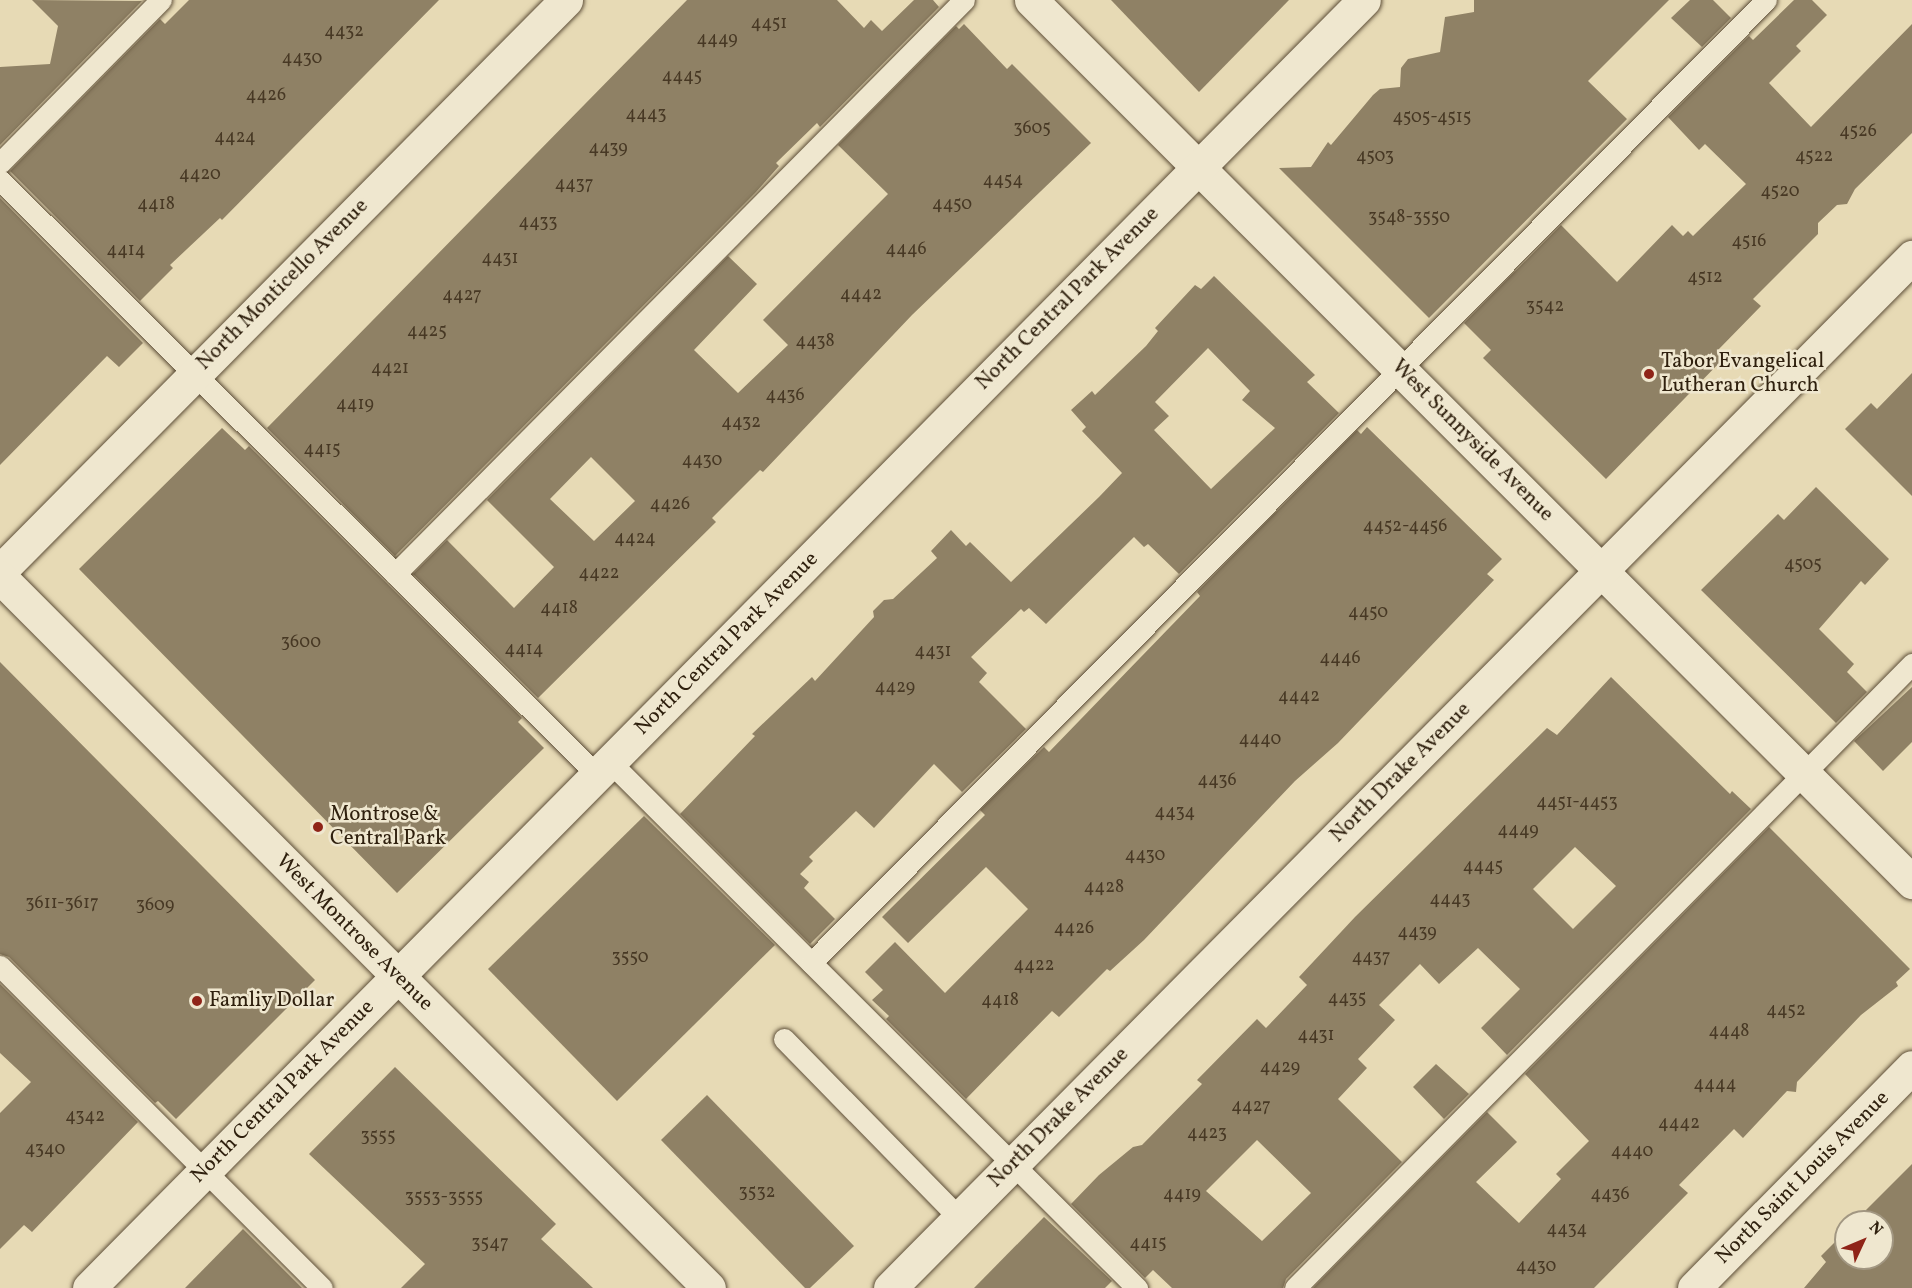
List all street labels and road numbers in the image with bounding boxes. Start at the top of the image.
street label: North Monticello Avenue [192,194,374,376]
street label: North Central Park Avenue [971,202,1165,396]
street label: West Sunnyside Avenue [1386,355,1558,527]
street label: North Central Park Avenue [630,547,824,741]
street label: North Drake Avenue [1326,698,1476,848]
street label: West Montrose Avenue [270,849,438,1017]
street label: North Central Park Avenue [186,995,380,1189]
street label: North Drake Avenue [984,1043,1134,1193]
street label: North Saint Louis Avenue [1711,1086,1895,1270]

